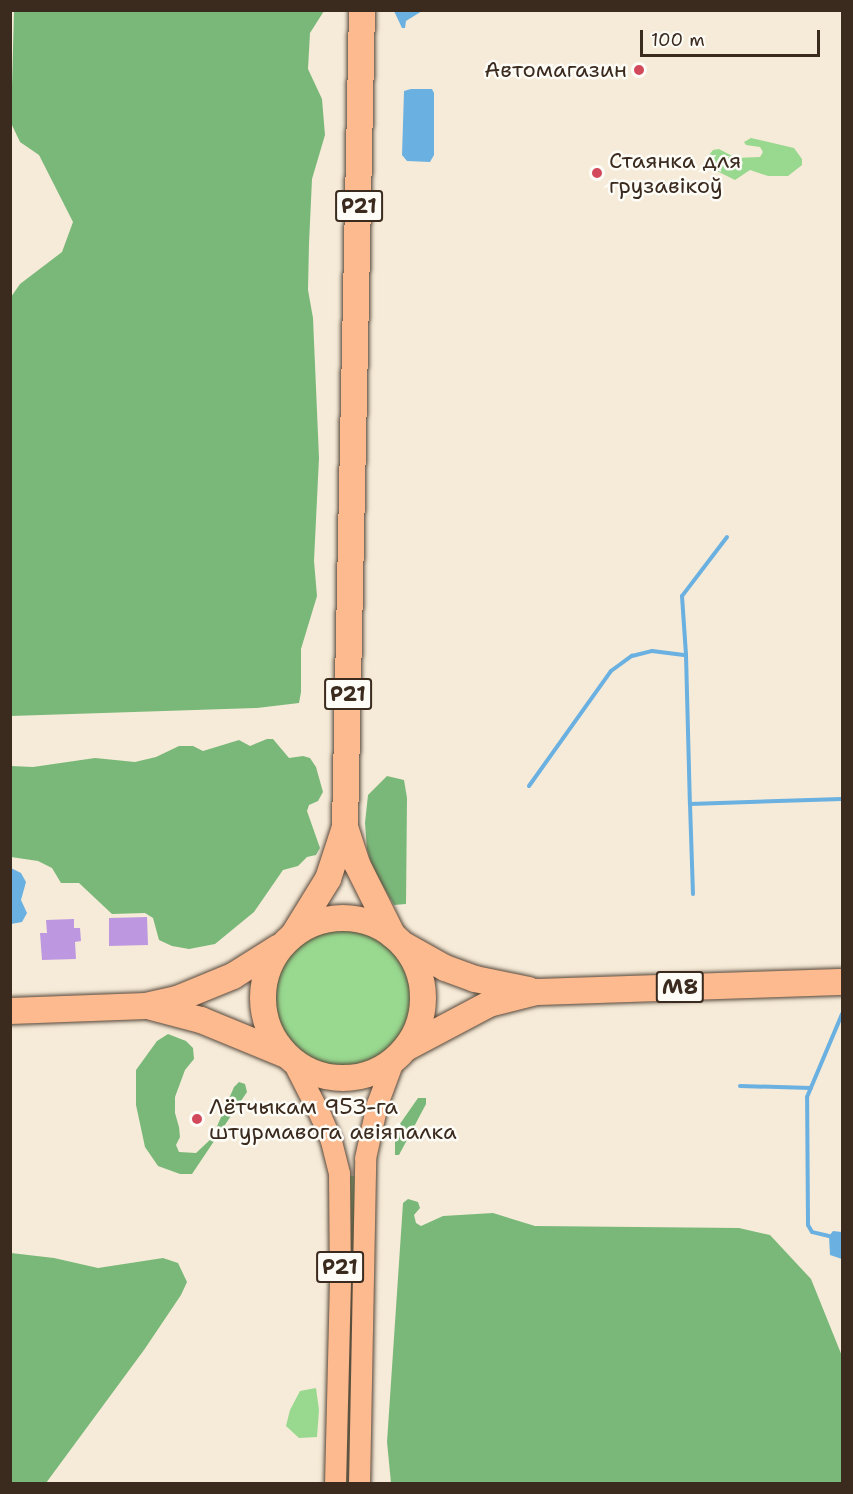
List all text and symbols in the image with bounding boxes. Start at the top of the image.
scale bar [643,18,823,56]
text: 100 m [651,28,705,52]
place label: Автомагазин [484,57,627,83]
marker: Автомагазин [632,63,646,77]
place label: Стаянка для грузавікоў [609,147,741,198]
marker: Стаянка для грузавікоў [590,166,604,180]
road number: Р21 [335,188,383,224]
road number: Р21 [324,676,372,712]
road number: М8 [654,969,706,1005]
place label: Лётчыкам 953-га штурмавога авіяпалка [209,1093,457,1144]
marker: Лётчыкам 953-га штурмавога авіяпалка [190,1112,204,1126]
road number: Р21 [316,1249,364,1285]

